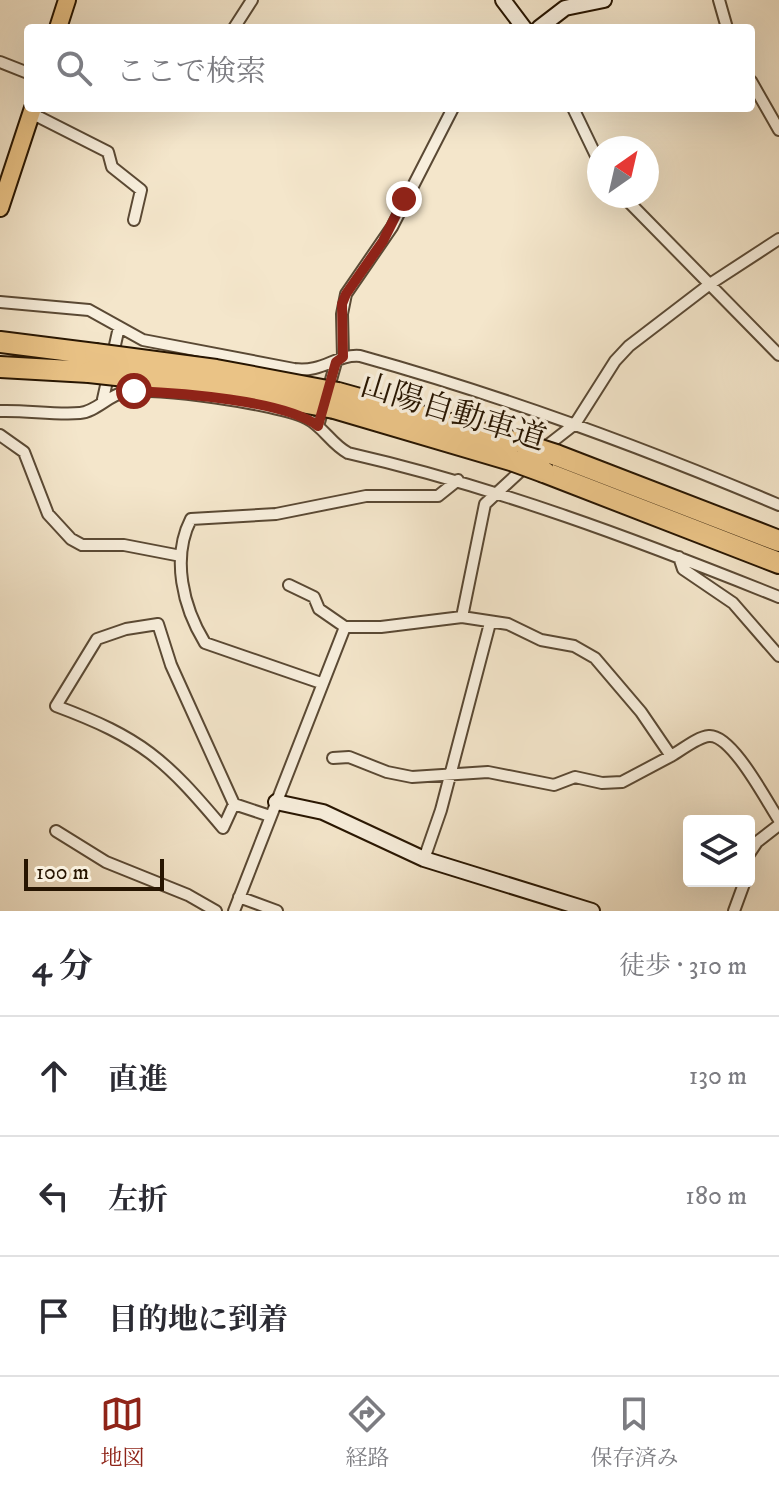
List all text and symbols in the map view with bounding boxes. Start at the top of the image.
search box [24,24,755,112]
icon: search [52,46,96,90]
text: ここで検索 [116,54,266,91]
north arrow [587,136,659,208]
route end [386,181,422,217]
street label: 山陽自動車道 [355,366,551,460]
route start [116,373,152,409]
map controls [683,815,755,887]
button: layers [683,815,755,887]
scale bar [24,855,164,891]
text: 100 m [36,859,89,886]
text: 4 分 [32,946,93,988]
text: 徒歩 · 310 m [619,950,747,983]
icon: ahead [32,1054,76,1098]
text: 130 m [689,1060,747,1093]
text: 直進 [108,1062,168,1099]
icon: left [32,1174,76,1218]
text: 180 m [685,1180,747,1213]
text: 左折 [108,1182,168,1219]
icon: arrive [32,1294,76,1338]
text: 目的地に到着 [108,1302,288,1339]
tab: 地図 [100,1392,145,1472]
tab: 経路 [345,1392,390,1472]
tab: 保存済み [590,1392,679,1472]

